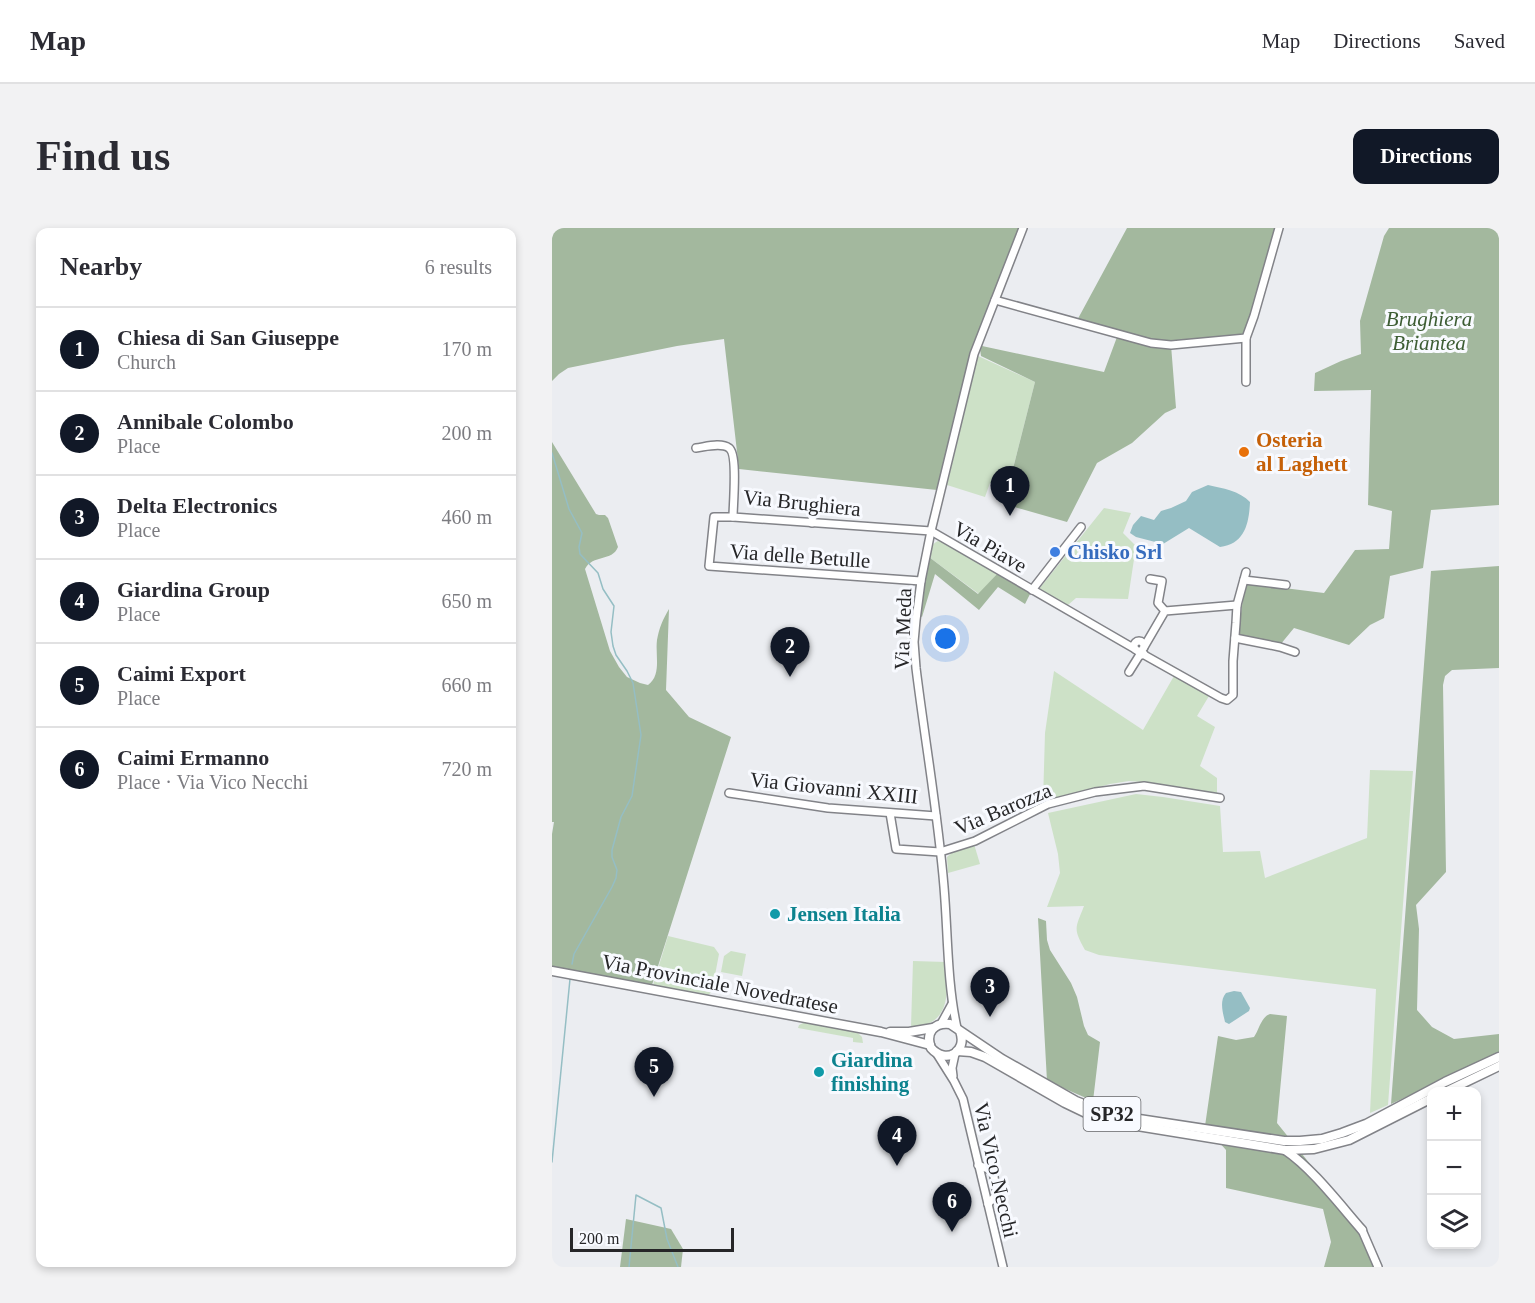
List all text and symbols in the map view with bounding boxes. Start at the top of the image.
text: Map [30,25,86,56]
text: Map [1262,29,1300,53]
text: Directions [1333,29,1421,53]
text: Saved [1454,29,1505,53]
button: Directions [1353,129,1499,184]
text: Find us [36,133,170,179]
text: Nearby [60,252,142,281]
text: 6 results [425,256,492,278]
park label: Brughiera Briantea [1386,307,1472,355]
text: Chiesa di San Giuseppe [117,325,339,350]
text: 1 [75,338,85,360]
text: 170 m [441,338,492,360]
text: Church [117,351,176,373]
text: Annibale Colombo [117,409,294,434]
text: 2 [75,422,85,444]
text: 200 m [441,422,492,444]
place label: Osteria al Laghett [1256,428,1348,476]
text: Place [117,435,160,457]
marker: Osteria al Laghett [1237,445,1251,459]
pin: 1 [990,466,1030,516]
street label: Via Brughiera [742,485,863,521]
text: Delta Electronics [117,493,277,518]
text: 3 [75,506,85,528]
text: 460 m [441,506,492,528]
street label: Via Piave [949,516,1031,578]
text: Place [117,519,160,541]
street label: Via delle Betulle [729,539,871,573]
place label: Chisko Srl [1067,540,1162,564]
marker: Chisko Srl [1048,545,1062,559]
text: Giardina Group [117,577,270,602]
street label: Via Meda [890,587,916,670]
text: 4 [75,590,85,612]
text: 650 m [441,590,492,612]
text: Place [117,603,160,625]
your location [931,624,960,653]
pin: 2 [770,628,810,677]
text: Caimi Export [117,661,246,686]
text: 5 [75,674,85,696]
text: 660 m [441,674,492,696]
text: Place [117,687,160,709]
text: Caimi Ermanno [117,745,269,770]
text: 6 [75,758,85,780]
text: 720 m [441,758,492,780]
street label: Via Giovanni XXIII [749,767,919,809]
text: Place · Via Vico Necchi [117,771,308,793]
street label: Via Barozza [951,778,1056,840]
place label: Jensen Italia [787,902,901,926]
marker: Jensen Italia [768,907,782,921]
street label: Via Provinciale Novedratese [600,949,840,1019]
pin: 3 [970,968,1010,1017]
pin: 5 [634,1048,674,1097]
place label: Giardina finishing [831,1048,913,1096]
marker: Giardina finishing [812,1065,826,1079]
map controls [1427,1087,1481,1249]
button: + [1427,1087,1481,1141]
road number: SP32 [1084,1097,1140,1131]
street label: Via Vico Necchi [969,1100,1023,1240]
pin: 4 [878,1116,916,1166]
button: − [1427,1141,1481,1195]
pin: 6 [932,1182,972,1232]
button: layers [1427,1195,1481,1249]
scale bar [570,1225,734,1252]
text: 200 m [579,1230,619,1247]

